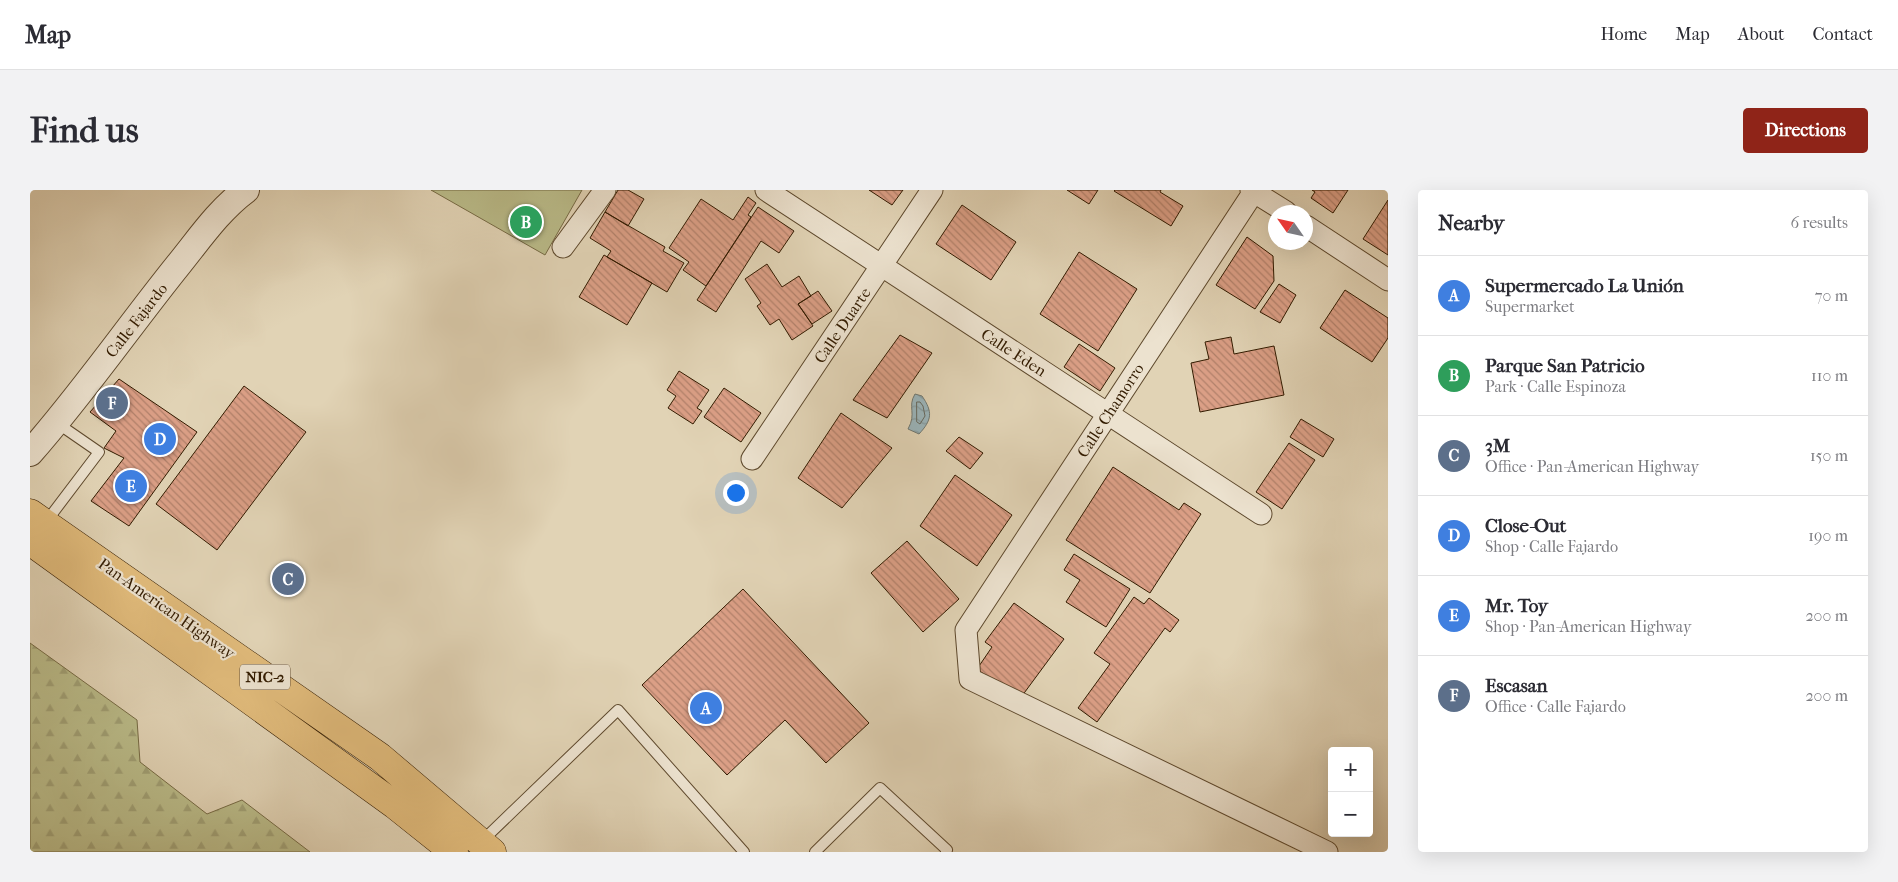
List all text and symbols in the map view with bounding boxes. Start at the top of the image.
text: Map [25,21,71,49]
text: Home [1600,24,1647,45]
text: Map [1675,24,1710,45]
text: About [1738,24,1784,45]
text: Contact [1812,24,1873,45]
button: Directions [1743,108,1868,153]
text: Find us [30,110,139,151]
pin: B [510,203,542,241]
north arrow [1268,205,1313,250]
text: Nearby [1438,211,1504,235]
text: 6 results [1790,213,1848,232]
text: Supermercado La Unión [1485,275,1684,297]
street label: Calle Fajardo [101,279,171,361]
street label: Calle Duarte [810,284,875,367]
text: A [1449,286,1459,305]
text: 70 m [1815,286,1848,305]
text: Supermarket [1485,297,1575,316]
street label: Calle Eden [978,324,1050,381]
text: Parque San Patricio [1485,355,1645,377]
street label: Calle Chamorro [1073,360,1148,461]
text: B [1449,366,1459,385]
text: 110 m [1811,366,1848,385]
text: Park · Calle Espinoza [1485,377,1626,396]
pin: F [96,384,128,422]
pin: D [144,420,176,458]
text: 3M [1485,435,1510,457]
text: C [1449,446,1459,465]
text: 150 m [1810,446,1848,465]
text: Office · Pan-American Highway [1485,457,1699,476]
pin: E [115,467,147,505]
your location [723,480,749,506]
text: Close-Out [1485,515,1566,537]
text: D [1448,526,1460,545]
text: 190 m [1808,526,1848,545]
text: Shop · Calle Fajardo [1485,537,1618,556]
street label: Pan-American Highway [95,554,239,663]
pin: C [272,560,304,598]
text: Mr. Toy [1485,595,1548,617]
text: E [1449,606,1459,625]
text: 200 m [1805,606,1848,625]
text: Shop · Pan-American Highway [1485,617,1691,636]
road number: NIC-2 [240,664,290,690]
text: Escasan [1485,675,1548,697]
text: F [1450,686,1458,705]
text: 200 m [1805,686,1848,705]
pin: A [690,689,722,727]
text: Office · Calle Fajardo [1485,697,1626,716]
map controls [1328,747,1373,837]
button: + [1328,747,1373,792]
button: − [1328,792,1373,837]

